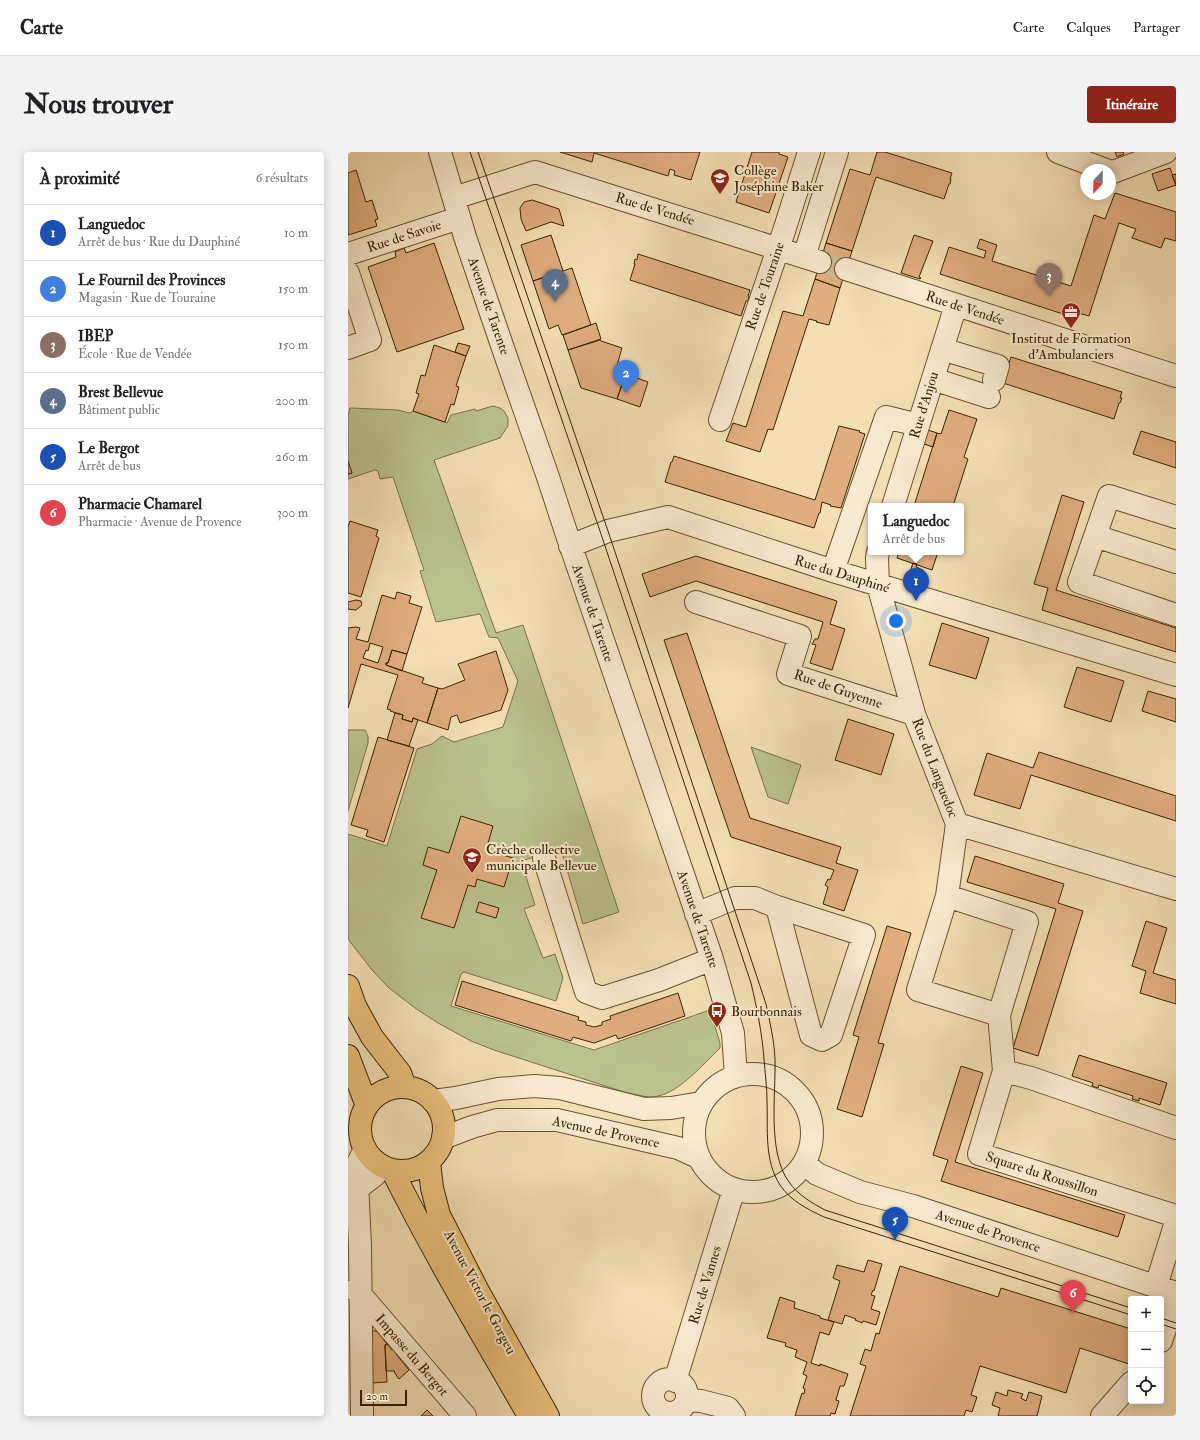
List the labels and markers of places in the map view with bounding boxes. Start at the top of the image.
place label: Collège Joséphine Baker [733,162,824,196]
school or university icon: Collège Joséphine Baker [709,167,731,195]
pin: 3 [1036,263,1062,296]
pin: 4 [542,269,568,302]
office icon: Institut de Formation d’Ambulanciers [1060,301,1082,329]
place label: Institut de Formation d’Ambulanciers [1011,330,1131,363]
pin: 2 [613,360,639,393]
pin: 1 [903,568,929,601]
place label: Crèche collective municipale Bellevue [486,841,597,875]
school or university icon: Crèche collective municipale Bellevue [461,846,483,874]
bus stop icon: Bourbonnais [706,1000,728,1028]
place label: Bourbonnais [731,1003,802,1020]
pin: 5 [882,1207,908,1240]
pin: 6 [1060,1280,1086,1313]

